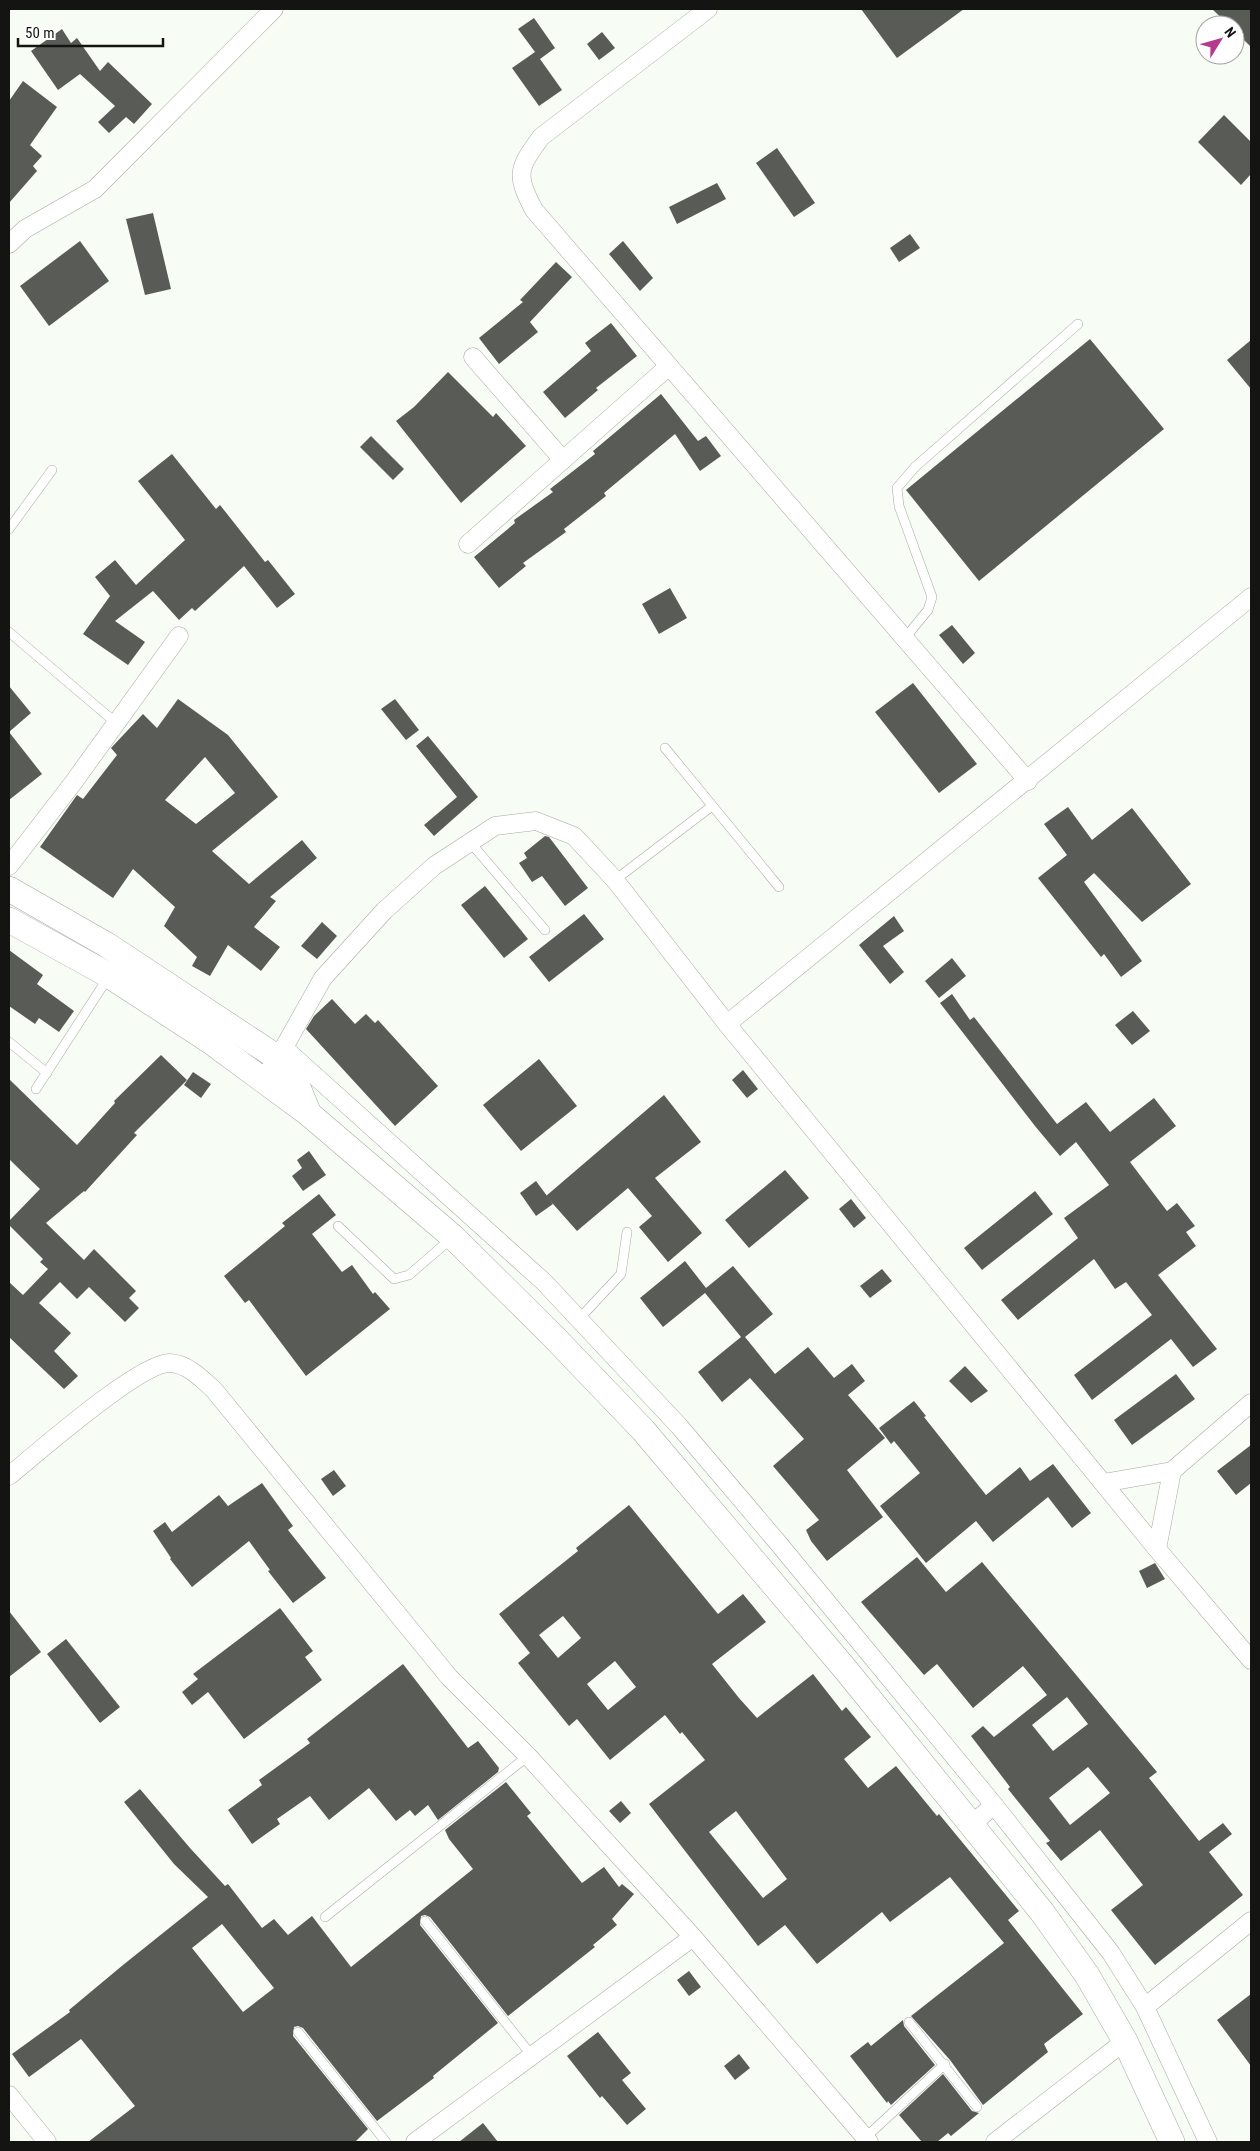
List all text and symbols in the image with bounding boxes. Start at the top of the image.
scale bar [18,15,162,47]
north arrow [1195,15,1245,65]
text: 50 m [25,24,55,42]
text: N [1221,24,1239,40]

